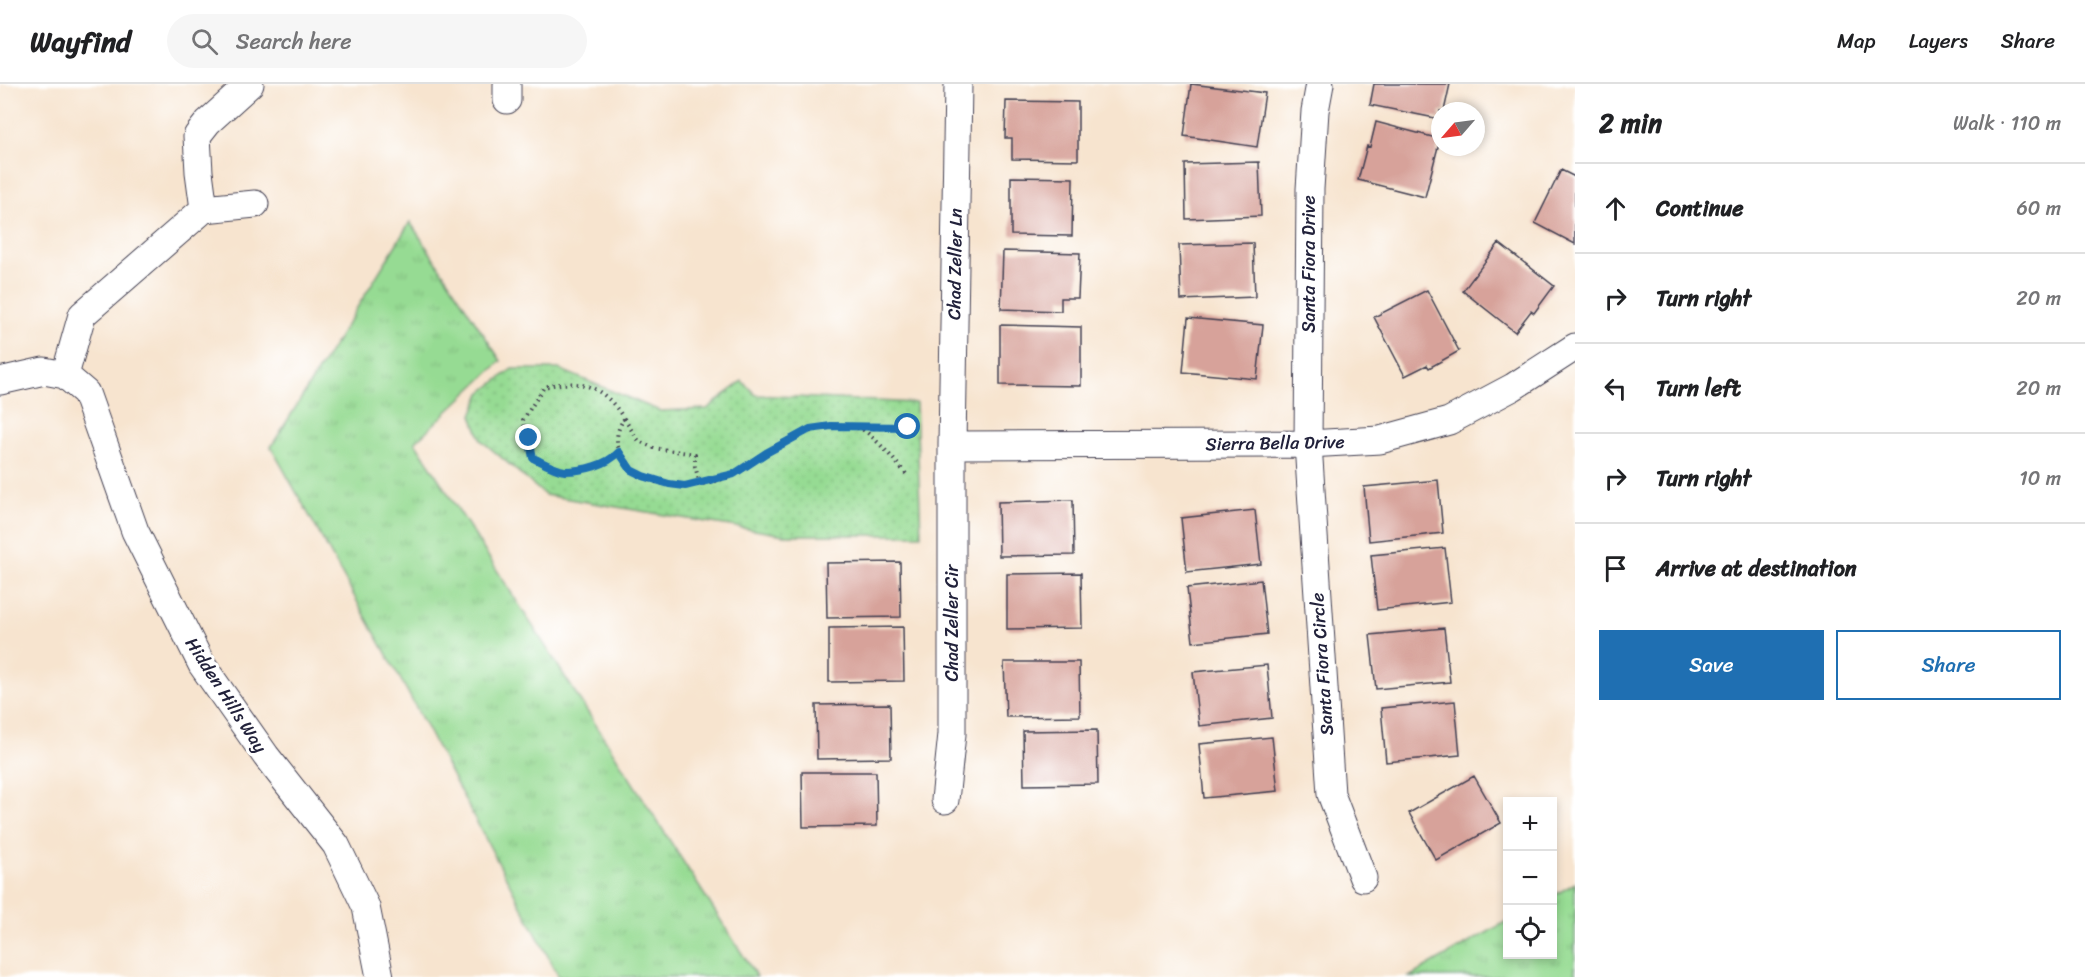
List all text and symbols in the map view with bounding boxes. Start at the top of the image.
search box [167,14,587,68]
text: Wayfind [30,17,131,66]
text: Search here [236,22,352,61]
text: Map [1837,22,1876,60]
text: Layers [1909,22,1968,60]
text: Share [2001,22,2055,60]
icon: search [188,25,221,58]
text: 2 min [1599,100,1662,146]
north arrow [1431,102,1485,156]
text: Walk · 110 m [1953,106,2061,141]
text: Continue [1656,189,1744,228]
text: 60 m [2016,191,2061,226]
icon: ahead [1599,192,1632,225]
street label: Santa Fiora Drive [1293,195,1325,333]
street label: Chad Zeller Ln [938,208,972,320]
text: Turn right [1656,279,1751,318]
text: 20 m [2016,281,2061,316]
icon: right [1599,282,1632,315]
text: Turn left [1656,369,1741,408]
text: 20 m [2016,371,2061,406]
icon: left [1599,372,1632,405]
route start [894,413,920,439]
route end [515,424,541,450]
street label: Sierra Bella Drive [1205,426,1345,460]
text: Turn right [1656,459,1751,498]
text: 10 m [2019,461,2061,496]
icon: right [1599,462,1632,495]
text: Arrive at destination [1656,549,1857,588]
icon: arrive [1599,552,1632,585]
street label: Chad Zeller Cir [936,563,968,682]
street label: Santa Fiora Circle [1301,591,1343,737]
button: Save [1599,630,1824,700]
button: Share [1836,630,2061,700]
street label: Hidden Hills Way [176,631,276,760]
map controls [1503,797,1557,959]
button: + [1503,797,1557,851]
button: − [1503,851,1557,905]
button: locate [1503,905,1557,959]

